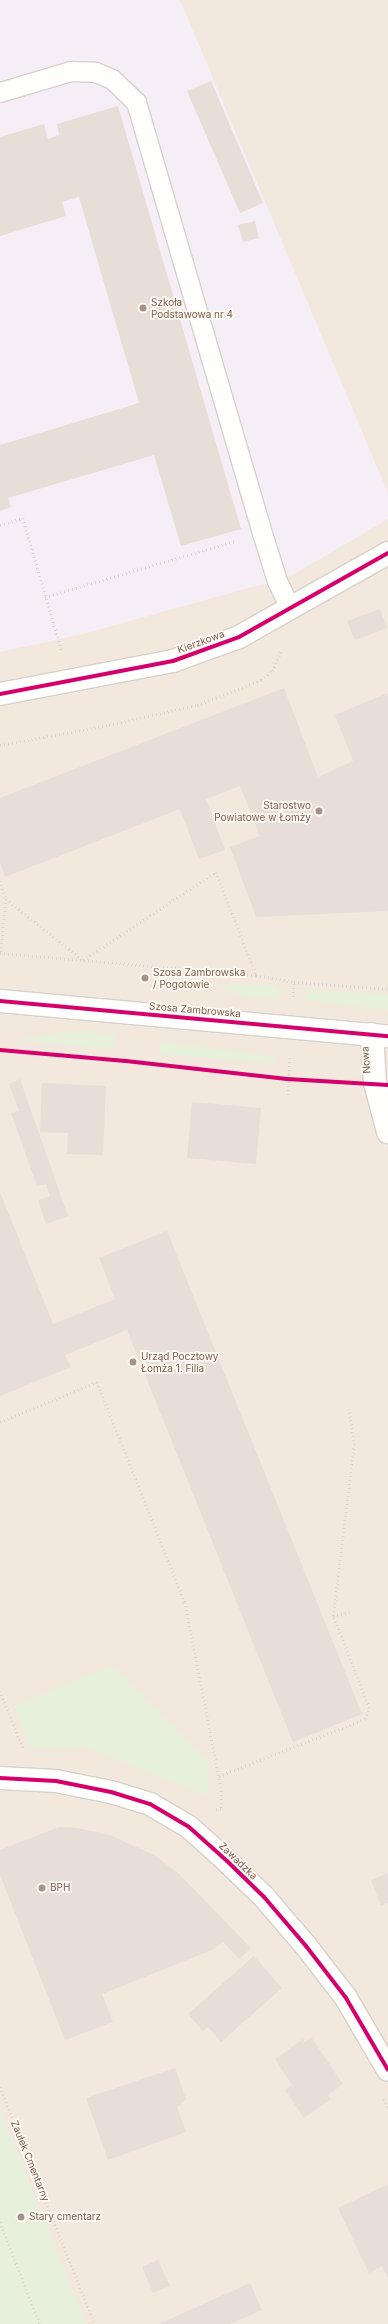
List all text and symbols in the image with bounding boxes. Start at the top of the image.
place label: Szkoła Podstawowa nr 4 [151,296,233,320]
marker: Szkoła Podstawowa nr 4 [138,303,148,313]
street label: Kierzkowa [176,628,226,656]
place label: Starostwo Powiatowe w Łomży [214,799,311,822]
marker: Starostwo Powiatowe w Łomży [314,806,324,816]
place label: Szosa Zambrowska / Pogotowie [153,966,245,990]
marker: Szosa Zambrowska / Pogotowie [140,973,150,983]
street label: Szosa Zambrowska [149,1000,241,1020]
street label: Nowa [359,1046,373,1074]
place label: Urząd Pocztowy Łomża 1. Filia [141,1350,218,1374]
marker: Urząd Pocztowy Łomża 1. Filia [128,1357,138,1367]
street label: Zawadzka [216,1840,260,1882]
place label: BPH [50,1882,70,1894]
marker: BPH [37,1883,47,1893]
street label: Zaułek Cmentarny [8,2119,52,2203]
place label: Stary cmentarz [29,2211,101,2223]
marker: Stary cmentarz [16,2212,26,2222]

